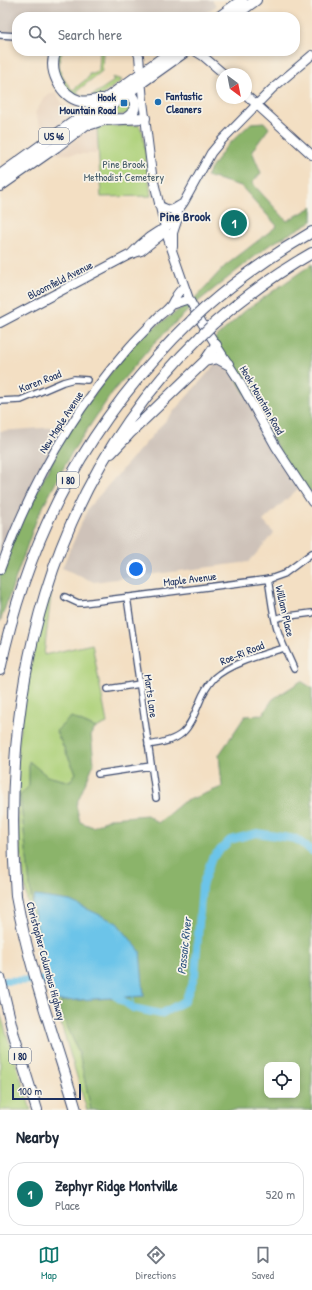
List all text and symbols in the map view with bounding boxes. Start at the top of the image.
search box [12,12,300,56]
icon: search [26,23,48,45]
text: Search here [58,24,122,45]
north arrow [216,68,252,104]
place label: Fantastic Cleaners [165,89,203,116]
place label: Hook Mountain Road [60,90,117,117]
marker: Fantastic Cleaners [153,97,163,107]
marker: Hook Mountain Road [119,98,129,108]
road number: US 46 [39,128,69,144]
park label: Pine Brook Methodist Cemetery [84,157,165,184]
district label: Pine Brook [160,207,211,225]
pin: 1 [221,208,247,238]
street label: Bloomfield Avenue [25,257,95,302]
street label: Hook Mountain Road [237,363,288,438]
street label: Karen Road [17,366,64,395]
street label: New Maple Avenue [36,388,87,456]
road number: I 80 [57,472,79,488]
your location [126,559,146,579]
street label: Maple Avenue [163,569,218,589]
street label: William Place [272,584,298,638]
street label: Roe-Ri Road [218,638,267,668]
street label: Marts Lane [141,674,161,719]
street label: Christopher Columbus Highway [23,900,69,1022]
water label: Passaic River [173,915,196,975]
road number: I 80 [9,1048,31,1064]
map controls [264,1062,300,1098]
button: locate [264,1062,300,1098]
scale bar [12,1082,81,1101]
text: 100 m [18,1084,42,1098]
text: Nearby [16,1125,59,1148]
text: Zephyr Ridge Montville [55,1175,178,1196]
text: 1 [28,1185,32,1203]
text: 520 m [266,1185,295,1203]
text: Place [55,1196,80,1214]
tab: Map [38,1244,60,1282]
tab: Directions [136,1244,176,1282]
tab: Saved [252,1244,274,1282]

